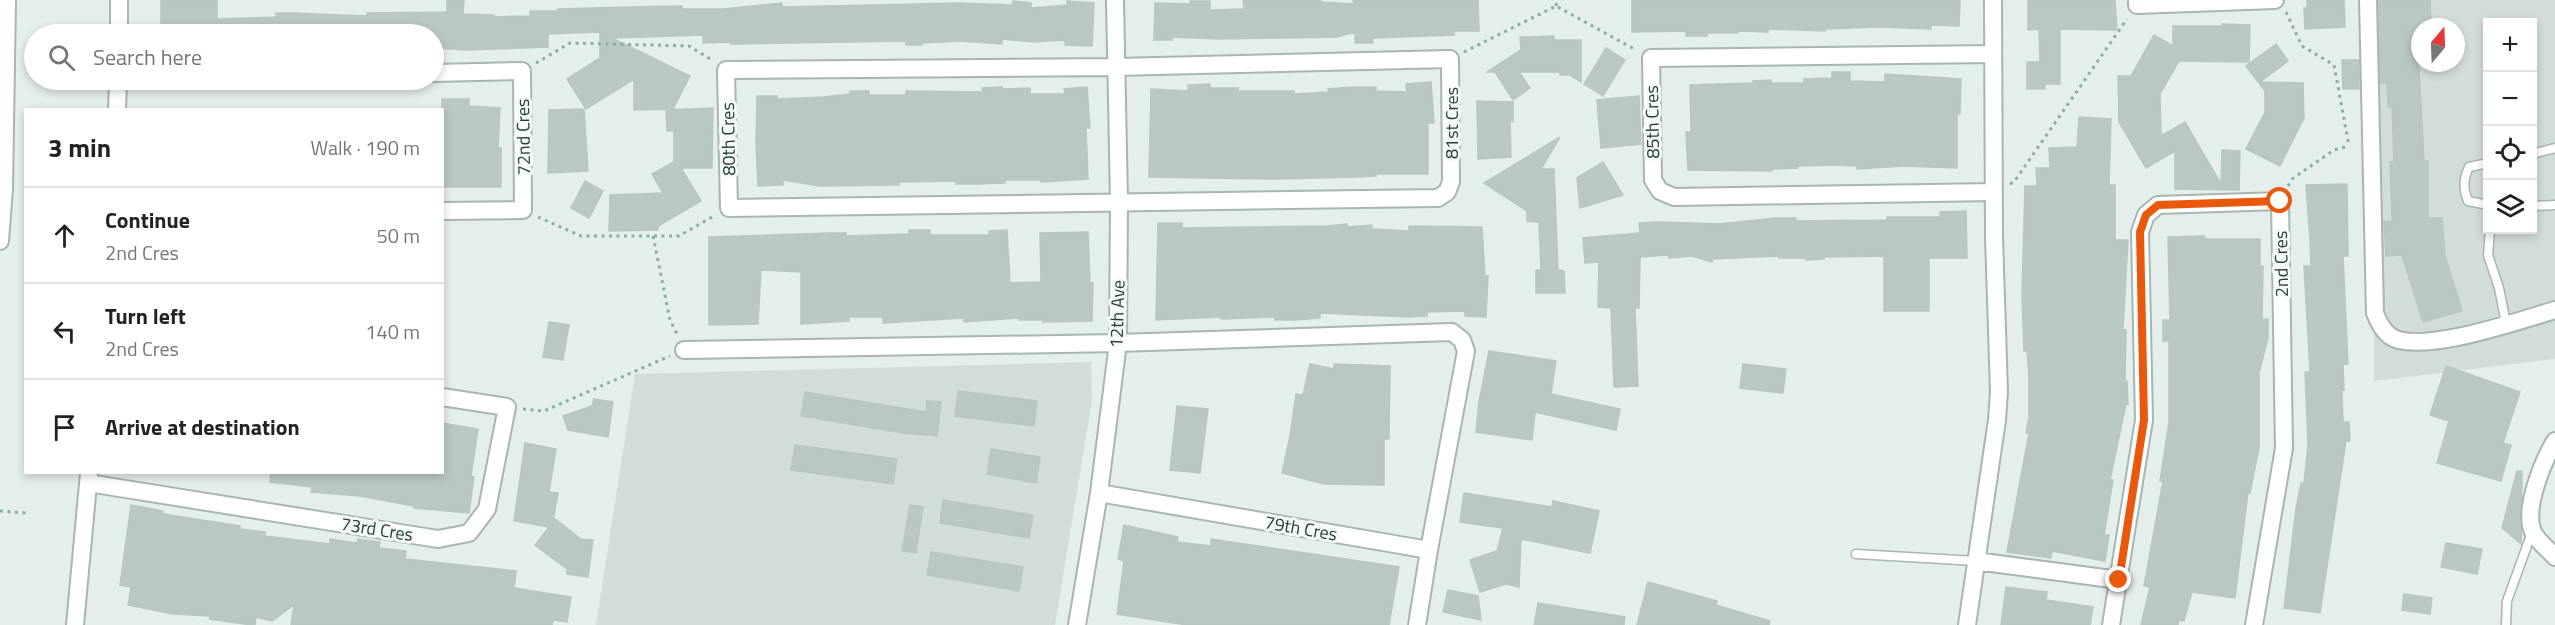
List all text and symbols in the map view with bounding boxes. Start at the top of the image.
north arrow [2411,18,2465,72]
map controls [2483,18,2537,234]
button: + [2483,18,2537,72]
search box [24,24,444,90]
text: Search here [93,40,202,74]
icon: search [45,41,78,74]
button: − [2483,72,2537,126]
street label: 85th Cres [1638,85,1666,159]
street label: 81st Cres [1438,87,1465,159]
street label: 72nd Cres [509,98,537,176]
street label: 80th Cres [714,102,742,176]
button: locate [2483,126,2537,180]
text: 3 min [48,128,111,167]
text: Walk · 190 m [311,132,420,163]
button: layers [2483,180,2537,234]
route start [2266,187,2292,213]
text: Continue [105,203,190,237]
icon: ahead [48,219,81,252]
text: 50 m [376,220,420,251]
street label: 2nd Cres [2267,231,2295,297]
text: 2nd Cres [105,237,179,268]
street label: 12th Ave [1102,280,1132,348]
text: Turn left [105,299,186,333]
icon: left [48,315,81,348]
text: 140 m [365,316,420,347]
text: 2nd Cres [105,333,179,364]
text: Arrive at destination [105,410,300,444]
icon: arrive [48,411,81,444]
street label: 79th Cres [1263,508,1339,548]
street label: 73rd Cres [339,510,415,548]
route end [2105,566,2131,592]

